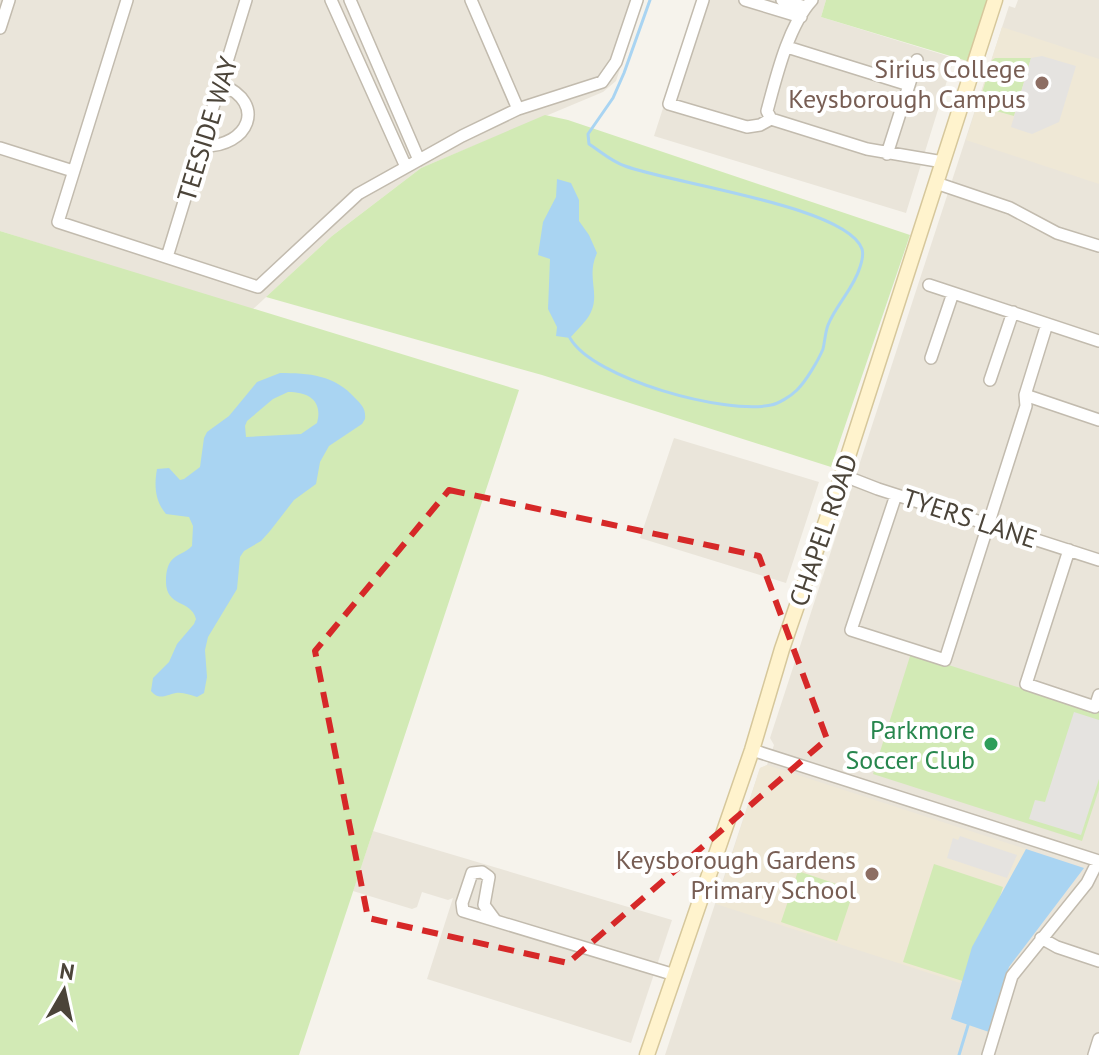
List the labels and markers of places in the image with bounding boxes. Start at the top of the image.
place label: Sirius College Keysborough Campus [788,52,1026,115]
marker: Sirius College Keysborough Campus [1033,74,1051,92]
place label: Parkmore Soccer Club [846,713,975,776]
marker: Parkmore Soccer Club [982,735,1000,753]
place label: Keysborough Gardens Primary School [616,843,856,906]
marker: Keysborough Gardens Primary School [863,865,881,883]

